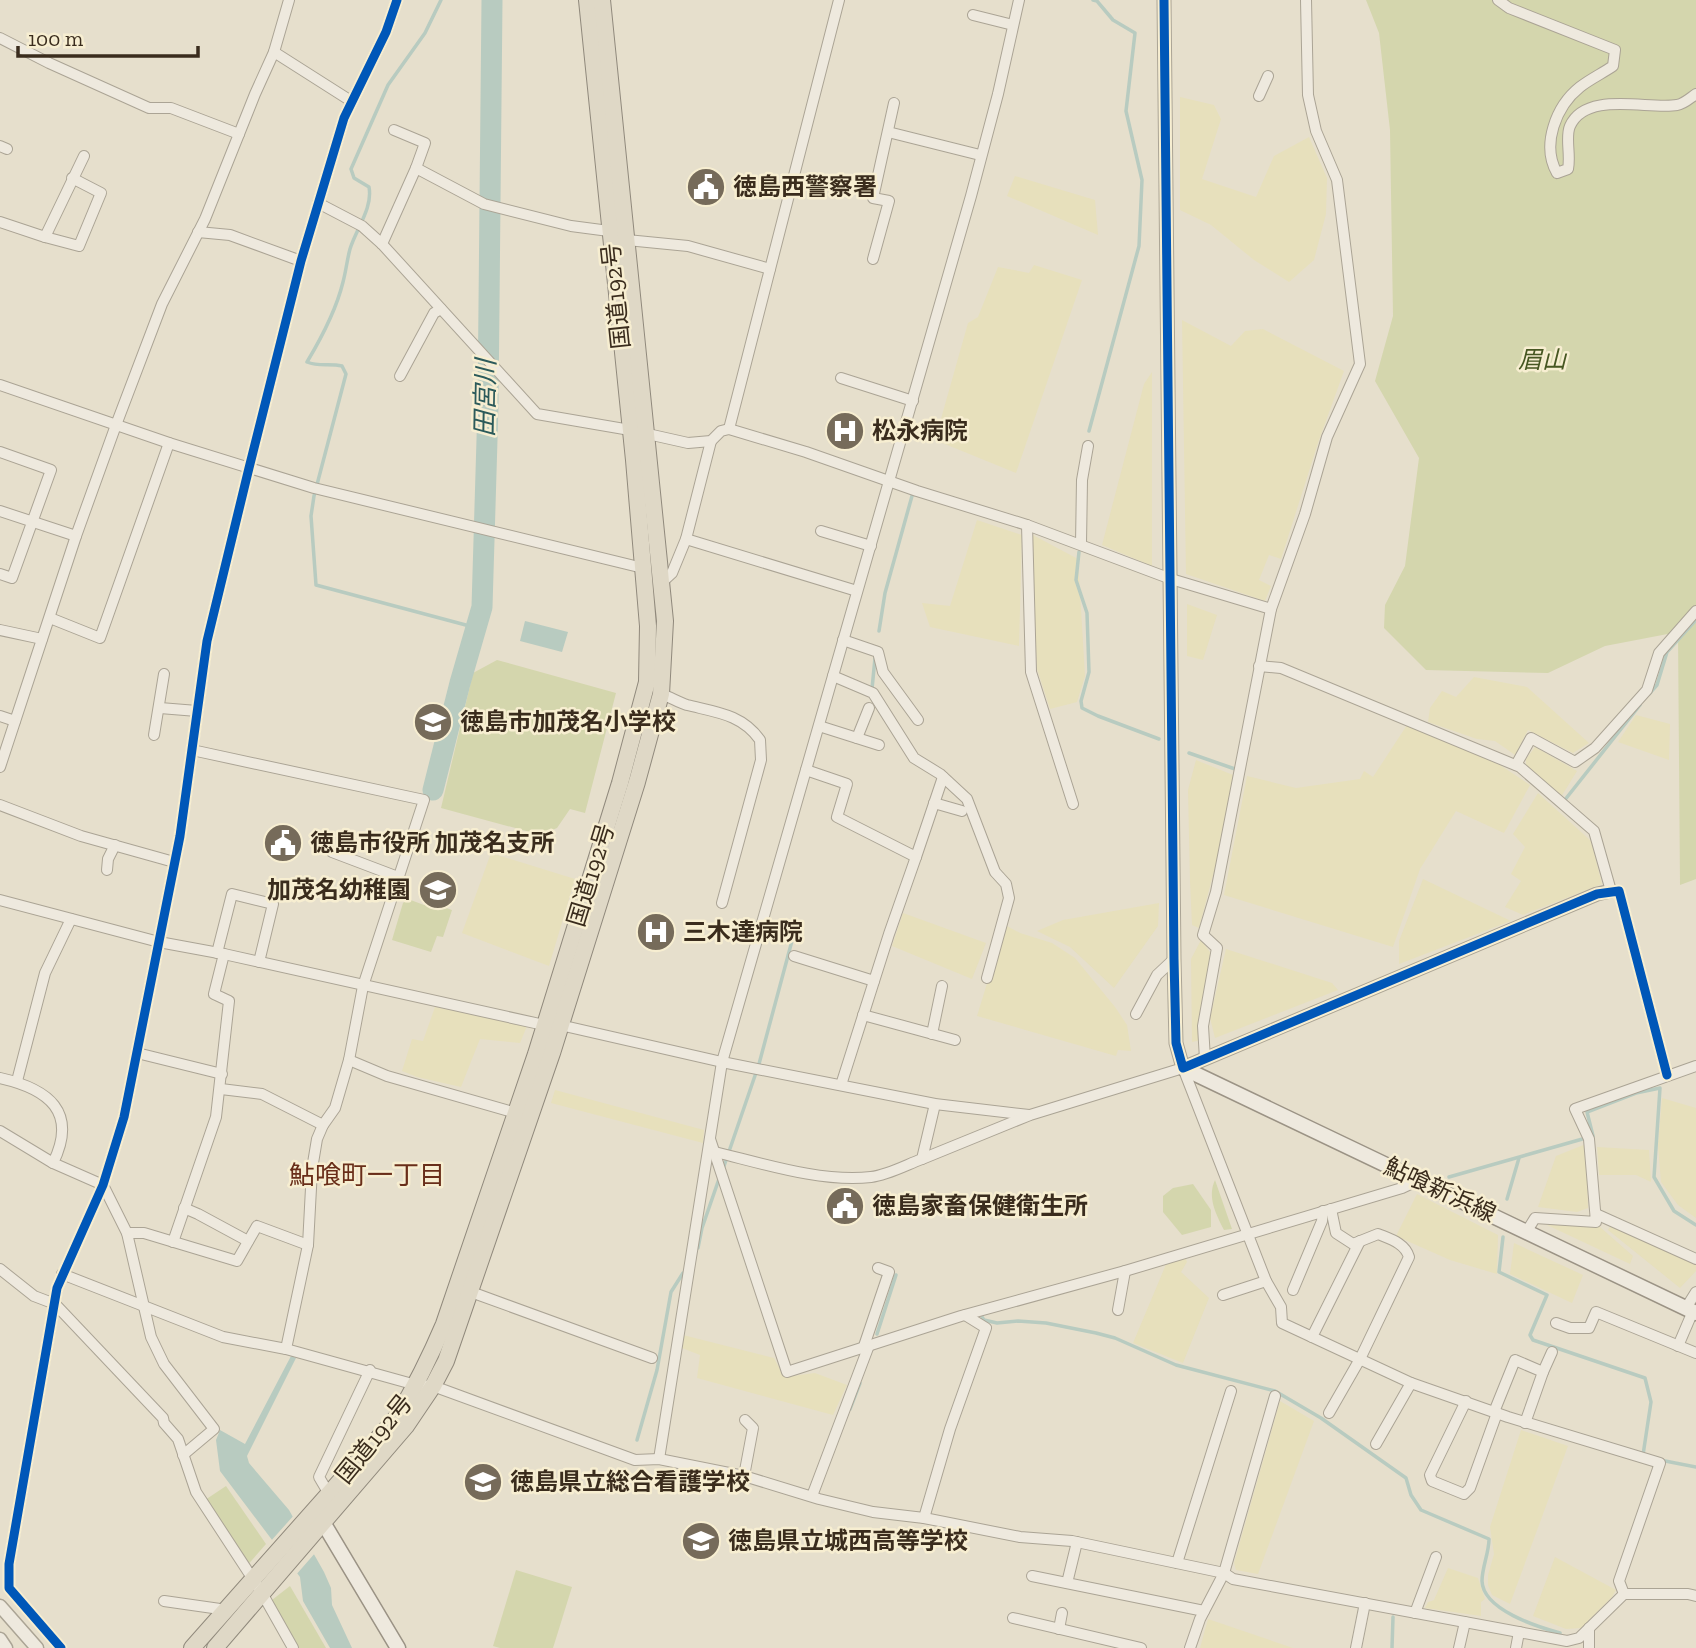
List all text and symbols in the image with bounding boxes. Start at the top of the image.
scale bar [18,14,198,58]
text: 100 m [28,26,83,51]
public building icon: 徳島西警察署 [685,166,727,208]
place label: 徳島西警察署 [733,172,877,201]
street label: 国道192号 [596,242,635,350]
park label: 眉山 [1518,345,1568,374]
water label: 田宮川 [468,356,502,437]
hospital icon: 松永病院 [824,410,866,452]
place label: 松永病院 [872,416,968,445]
school or university icon: 徳島市加茂名小学校 [412,701,454,743]
place label: 徳島市加茂名小学校 [460,707,676,736]
street label: 国道192号 [561,820,620,930]
public building icon: 徳島市役所 加茂名支所 [262,822,304,864]
place label: 徳島市役所 加茂名支所 [310,828,555,857]
school or university icon: 加茂名幼稚園 [417,869,459,911]
place label: 加茂名幼稚園 [267,875,411,904]
hospital icon: 三木達病院 [635,911,677,953]
place label: 三木達病院 [683,917,803,946]
street label: 鮎喰新浜線 [1380,1151,1501,1228]
district label: 鮎喰町一丁目 [289,1159,445,1191]
public building icon: 徳島家畜保健衛生所 [824,1185,866,1227]
place label: 徳島家畜保健衛生所 [872,1191,1088,1220]
street label: 国道192号 [329,1388,418,1489]
school or university icon: 徳島県立総合看護学校 [462,1461,504,1503]
place label: 徳島県立総合看護学校 [510,1467,750,1496]
school or university icon: 徳島県立城西高等学校 [680,1520,722,1562]
place label: 徳島県立城西高等学校 [728,1526,968,1555]

